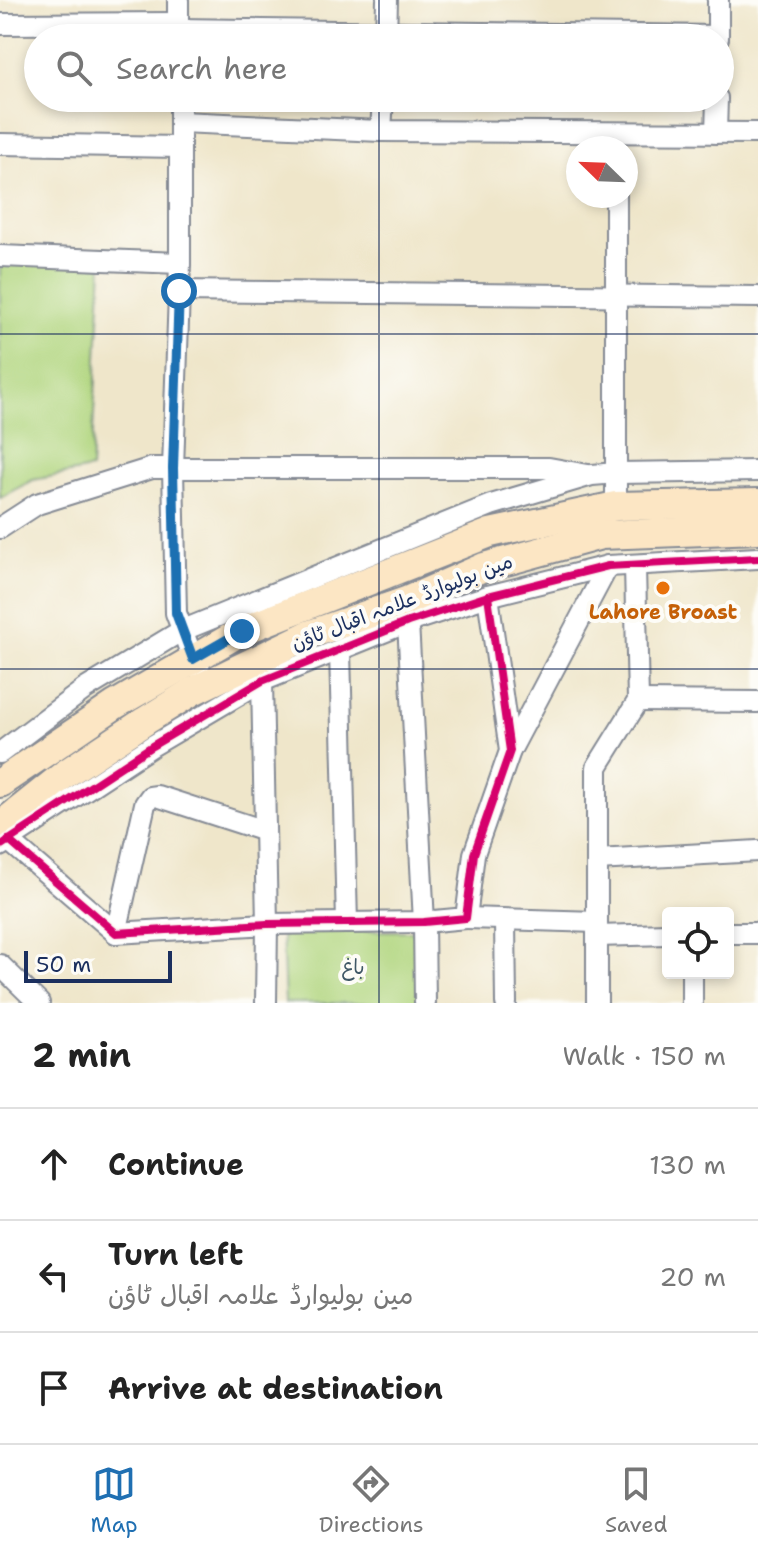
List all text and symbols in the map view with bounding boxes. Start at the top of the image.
search box [24,24,734,112]
icon: search [52,46,96,90]
text: Search here [116,48,287,89]
north arrow [566,136,638,208]
route start [161,273,197,309]
street label: مین بولیوارڈ علامہ اقبال ٹاؤن [288,548,516,656]
marker: Lahore Broast [654,579,672,597]
place label: Lahore Broast [589,599,738,625]
route end [224,613,260,649]
map controls [662,907,734,979]
button: locate [662,907,734,979]
scale bar [24,947,172,983]
text: 50 m [36,950,91,979]
park label: باغ [341,954,365,981]
text: 2 min [32,1032,131,1078]
text: Walk · 150 m [563,1038,726,1073]
icon: ahead [32,1142,76,1186]
text: Continue [108,1144,244,1185]
text: 130 m [649,1147,726,1182]
text: Turn left [108,1234,243,1275]
icon: left [32,1254,76,1298]
text: 20 m [659,1259,726,1294]
text: مین بولیوارڈ علامہ اقبال ٹاؤن [108,1277,414,1312]
icon: arrive [32,1366,76,1410]
text: Arrive at destination [108,1368,443,1409]
tab: Map [91,1462,138,1539]
tab: Directions [319,1462,424,1539]
tab: Saved [605,1462,667,1539]

